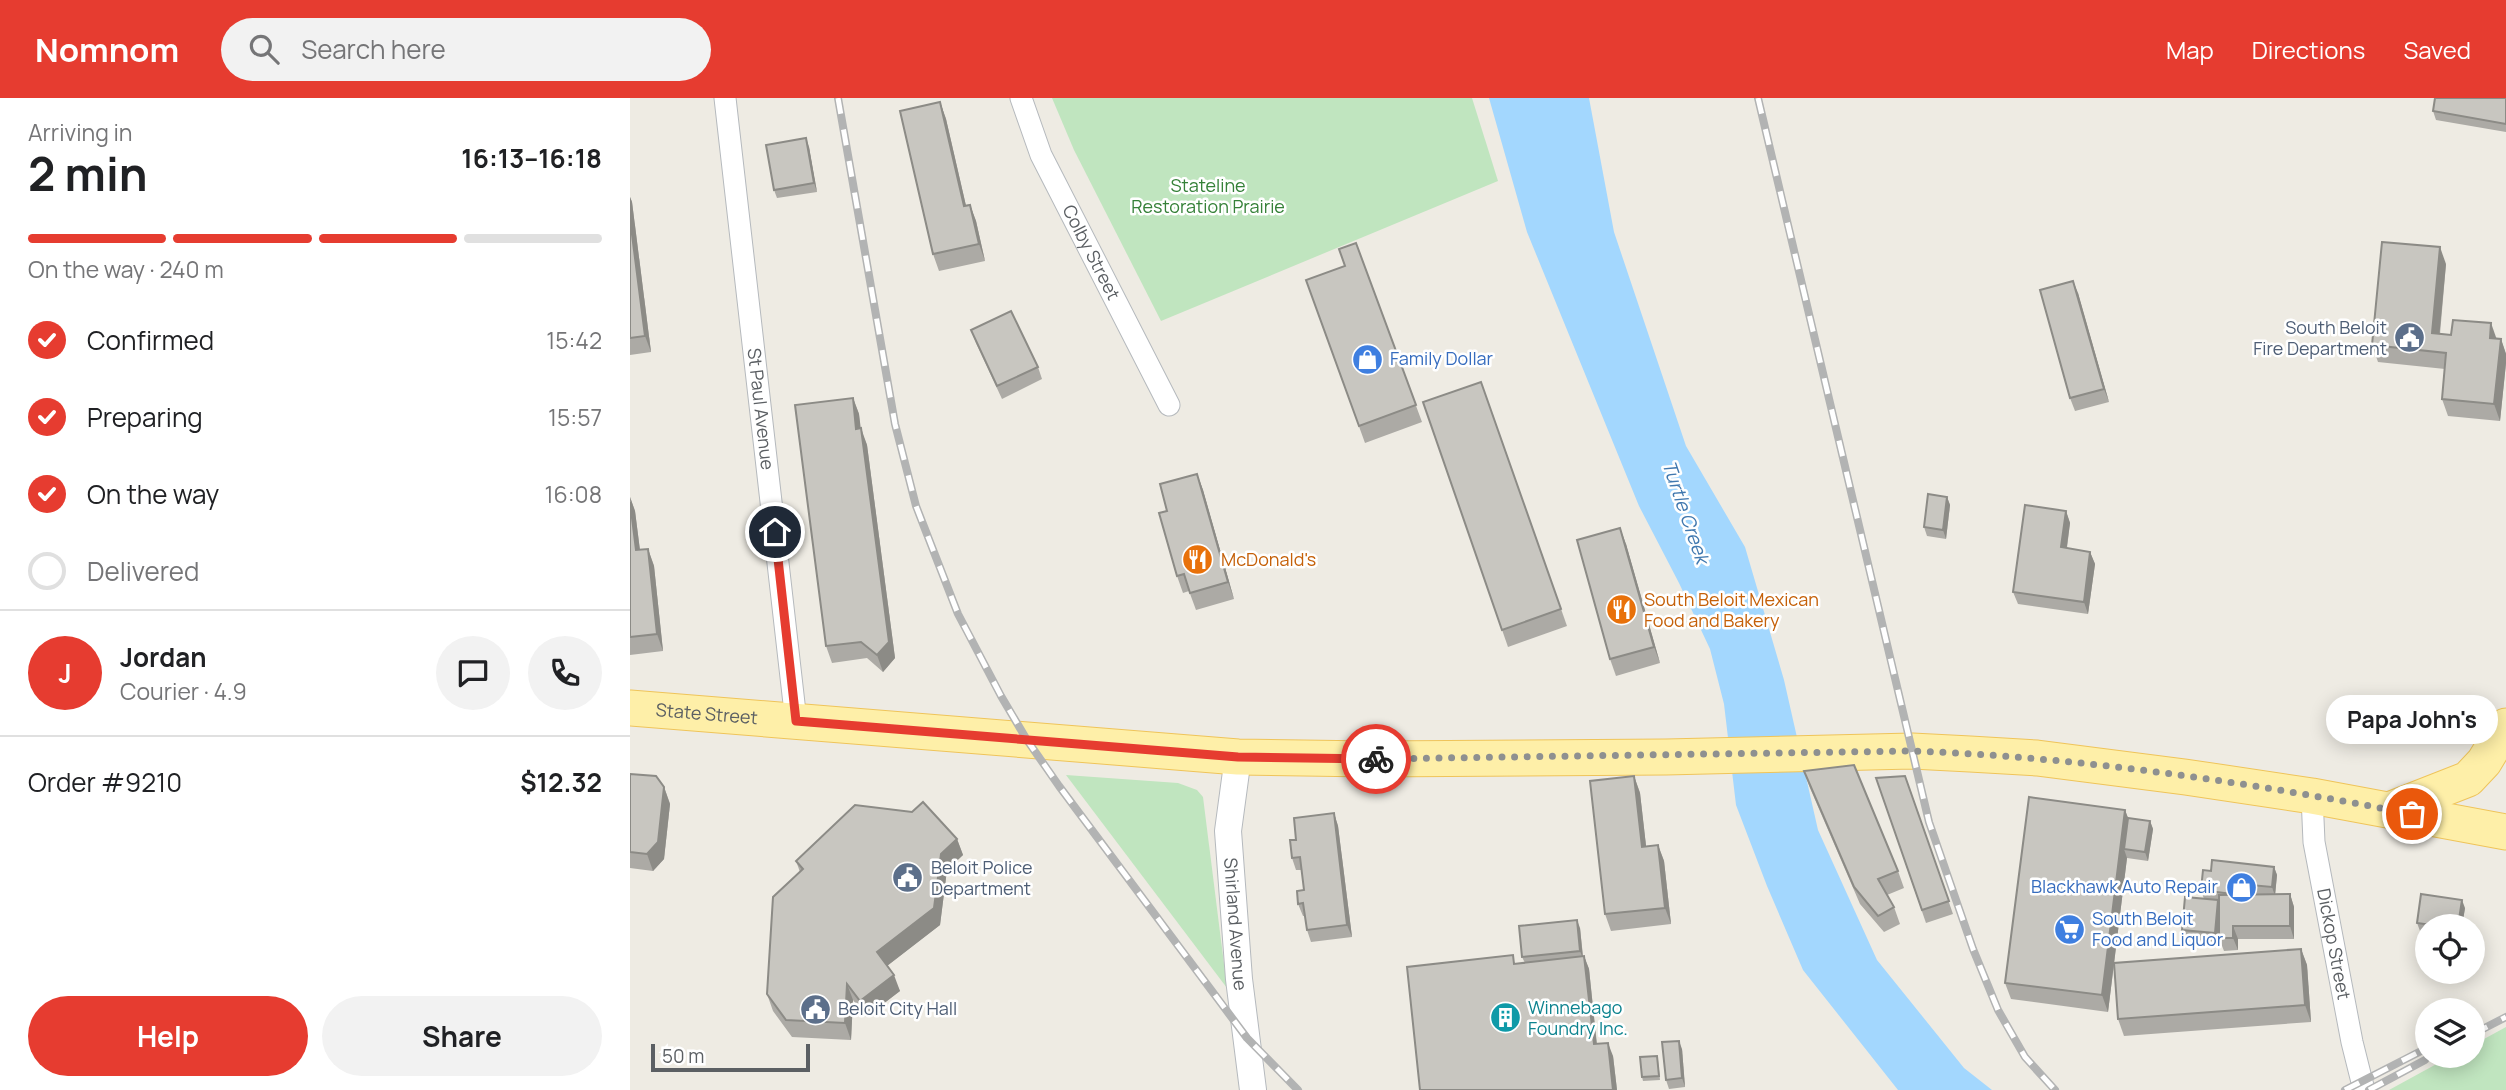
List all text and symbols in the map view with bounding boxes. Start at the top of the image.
search box [221,18,711,81]
text: Nomnom [35,27,179,72]
icon: search [245,30,283,68]
text: Search here [301,31,446,67]
text: Map [2166,33,2214,66]
text: Directions [2252,33,2365,66]
text: Saved [2403,33,2471,66]
text: Arriving in [28,116,133,148]
text: 16:13–16:18 [461,140,602,176]
text: 2 min [28,142,148,205]
park label: Stateline Restoration Prairie [1131,173,1285,218]
street label: Colby Street [1057,200,1126,304]
text: On the way · 240 m [28,253,224,285]
place label: South Beloit Fire Department [2253,315,2387,360]
icon: check [28,321,66,359]
public building icon: South Beloit Fire Department [2393,321,2427,355]
text: Confirmed [87,322,214,358]
text: 15:42 [546,324,602,356]
shop icon: Family Dollar [1350,342,1384,376]
place label: Family Dollar [1390,346,1494,370]
street label: St Paul Avenue [743,347,780,471]
icon: check [28,398,66,436]
text: Preparing [87,399,203,435]
text: 15:57 [548,401,602,433]
water label: Turtle Creek [1656,457,1717,569]
icon: check [28,475,66,513]
text: On the way [87,476,219,512]
text: 16:08 [545,478,602,510]
pin [745,502,805,562]
icon: home [756,513,794,551]
restaurant icon: McDonald's [1181,543,1215,577]
place label: McDonald's [1221,547,1316,571]
text: Delivered [87,553,199,589]
place label: South Beloit Mexican Food and Bakery [1644,587,1819,632]
restaurant icon: South Beloit Mexican Food and Bakery [1604,593,1638,627]
button: chat [436,636,510,710]
button: phone [528,636,602,710]
text: Jordan [120,639,206,675]
text: J [58,655,72,691]
text: Courier · 4.9 [120,675,247,707]
callout: Papa John's [2326,695,2498,744]
street label: State Street [655,697,759,729]
text: Papa John's [2347,703,2477,735]
courier [1341,724,1411,794]
icon: bike [1357,740,1395,778]
text: Order #9210 [28,764,182,800]
text: $12.32 [520,764,602,800]
pin [2382,784,2442,844]
icon: bag [2393,795,2431,833]
place label: Beloit Police Department [931,855,1033,900]
street label: Shirland Avenue [1219,857,1253,992]
public building icon: Beloit Police Department [891,861,925,895]
shop icon: Blackhawk Auto Repair [2224,870,2258,904]
place label: Blackhawk Auto Repair [2031,874,2218,898]
street label: Dickop Street [2312,886,2357,1002]
place label: South Beloit Food and Liquor [2092,906,2224,951]
supermarket icon: South Beloit Food and Liquor [2052,912,2086,946]
map controls [2415,914,2485,1068]
button: locate [2415,914,2485,984]
public building icon: Beloit City Hall [798,992,832,1026]
place label: Winnebago Foundry Inc. [1528,995,1628,1040]
button: Help [28,996,308,1076]
button: Share [322,996,602,1076]
place label: Beloit City Hall [838,996,957,1020]
button: layers [2415,998,2485,1068]
building icon: Winnebago Foundry Inc. [1488,1001,1522,1035]
scale bar [651,1041,810,1073]
text: 50 m [662,1043,704,1069]

